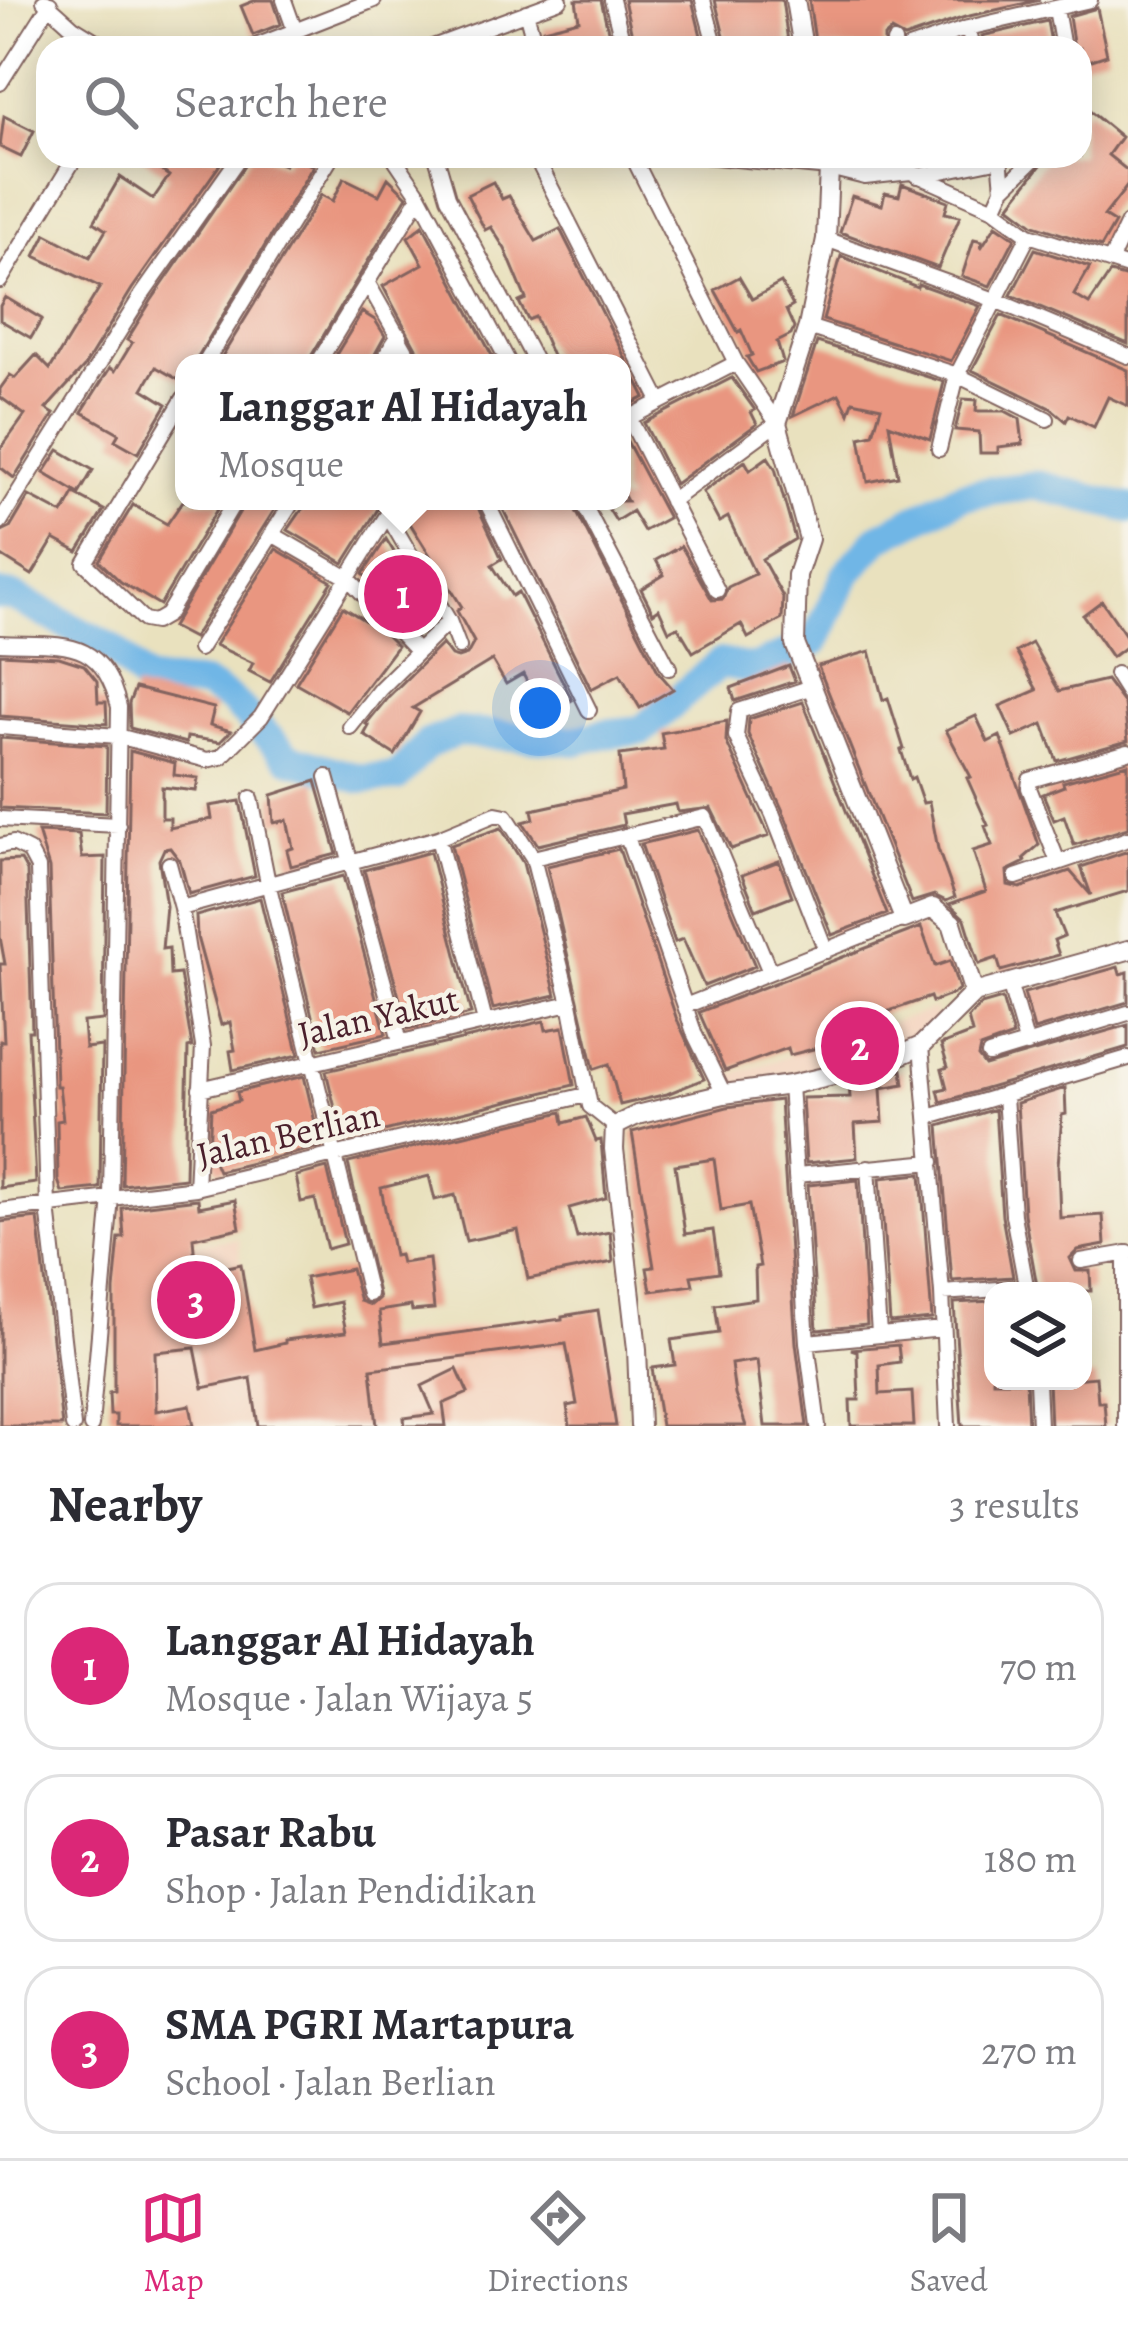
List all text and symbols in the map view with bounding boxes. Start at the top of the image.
search box [36,36,1092,168]
icon: search [78,69,144,135]
text: Search here [174,71,388,133]
popup [175,354,631,510]
text: Langgar Al Hidayah [218,375,588,437]
text: Mosque [218,437,344,490]
pin: 1 [364,549,442,639]
your location [510,678,570,738]
street label: Jalan Yakut [293,974,463,1058]
pin: 2 [821,1001,899,1091]
street label: Jalan Berlian [192,1089,384,1179]
pin: 3 [157,1255,235,1345]
map controls [984,1282,1092,1390]
button: layers [984,1282,1092,1390]
text: Nearby [48,1469,202,1539]
text: 3 results [949,1478,1080,1531]
text: Langgar Al Hidayah [165,1609,535,1671]
text: 1 [83,1640,97,1693]
text: 70 m [1000,1640,1077,1693]
text: Mosque · Jalan Wijaya 5 [165,1671,533,1724]
text: Pasar Rabu [165,1801,376,1863]
text: 2 [81,1832,99,1885]
text: 180 m [984,1832,1077,1885]
text: Shop · Jalan Pendidikan [165,1863,536,1916]
text: SMA PGRI Martapura [165,1993,574,2055]
text: 3 [82,2024,98,2077]
text: 270 m [981,2024,1077,2077]
text: School · Jalan Berlian [165,2055,496,2108]
tab: Map [140,2185,206,2302]
tab: Directions [487,2185,629,2302]
tab: Saved [909,2185,988,2302]

